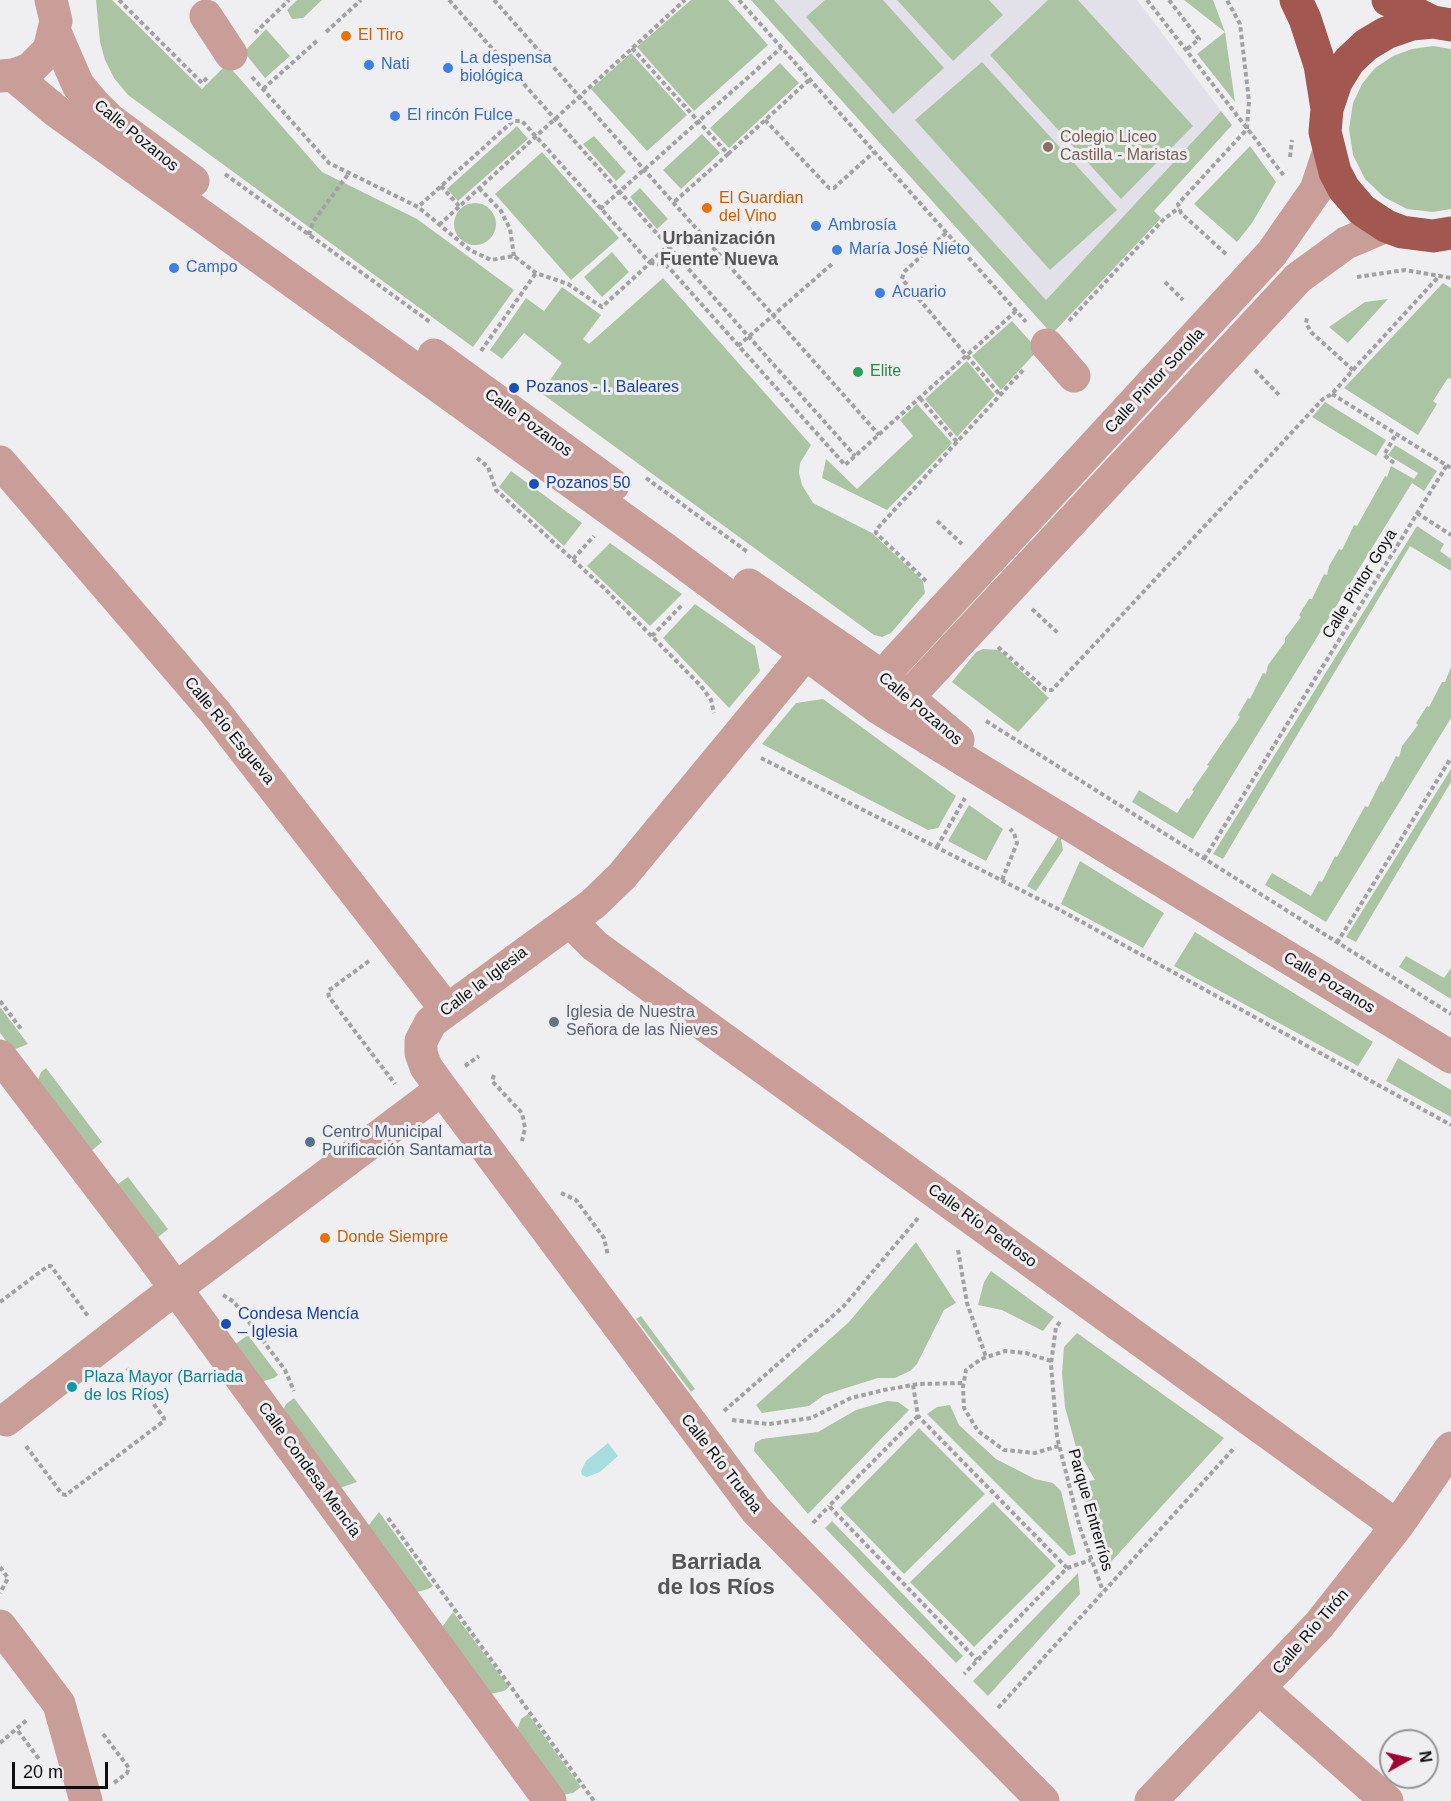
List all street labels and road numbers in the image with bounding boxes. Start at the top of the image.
street label: Calle Pozanos [90,96,182,176]
street label: Calle Pintor Sorolla [1101,324,1209,438]
street label: Calle Pozanos [481,385,575,461]
street label: Calle Pintor Goya [1319,526,1401,642]
street label: Calle Pozanos [874,668,966,750]
street label: Calle Río Esgueva [180,673,278,789]
street label: Calle la Iglesia [437,943,531,1021]
street label: Calle Pozanos [1280,948,1378,1018]
street label: Calle Río Pedroso [924,1180,1040,1272]
street label: Calle Condesa Mencía [254,1399,364,1541]
street label: Calle Río Trueba [676,1411,766,1517]
street label: Parque Entrerríos [1063,1447,1117,1573]
street label: Calle Río Tirón [1269,1586,1353,1678]

